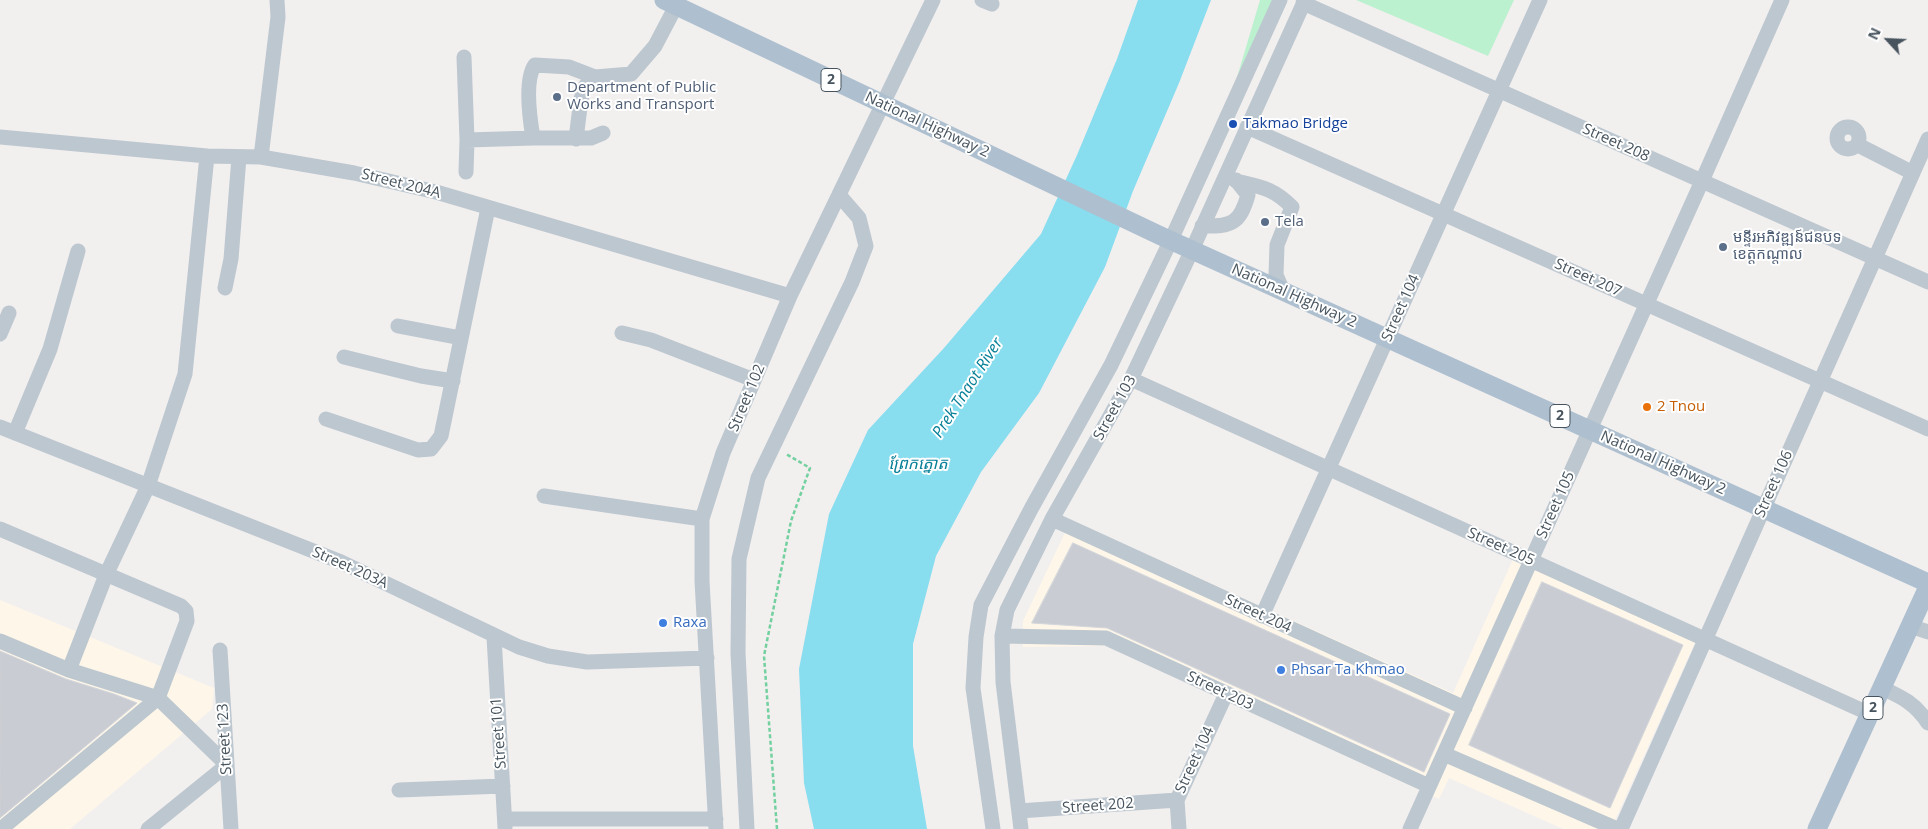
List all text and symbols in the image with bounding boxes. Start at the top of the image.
north arrow [1863,15,1913,65]
text: N [1863,24,1885,43]
road number: 2 [821,68,841,92]
place label: Department of Public Works and Transport [567,79,716,114]
street label: National Highway 2 [862,88,992,162]
marker: Department of Public Works and Transport [551,91,563,103]
place label: Takmao Bridge [1243,115,1348,133]
marker: Takmao Bridge [1227,118,1239,130]
street label: Street 208 [1580,120,1652,166]
street label: Street 204A [360,165,442,203]
place label: Tela [1275,213,1304,231]
marker: Tela [1259,216,1271,228]
place label: មន្ទីរអភិវឌ្ឍន៍ជនបទ ខេត្តកណ្តាល [1733,229,1841,264]
marker: មន្ទីរអភិវឌ្ឍន៍ជនបទ ខេត្តកណ្តាល [1717,241,1729,253]
street label: Street 207 [1552,255,1624,301]
street label: National Highway 2 [1229,260,1359,332]
street label: Street 104 [1378,272,1424,344]
water label: Prek Tnaot River [929,335,1007,441]
street label: Street 102 [725,362,769,434]
street label: Street 103 [1090,372,1140,444]
place label: 2 Tnou [1657,398,1705,416]
marker: 2 Tnou [1641,401,1653,413]
road number: 2 [1550,404,1570,428]
street label: National Highway 2 [1598,427,1728,499]
street label: Street 106 [1751,448,1797,520]
water label: ព្រែកត្នោត [888,454,948,474]
street label: Street 105 [1533,469,1579,541]
street label: Street 205 [1465,524,1537,570]
street label: Street 203A [309,543,391,593]
street label: Street 204 [1222,591,1294,637]
place label: Raxa [673,614,707,632]
marker: Raxa [657,617,669,629]
place label: Phsar Ta Khmao [1291,661,1405,679]
marker: Phsar Ta Khmao [1275,664,1287,676]
street label: Street 203 [1184,668,1256,714]
road number: 2 [1863,696,1883,720]
street label: Street 101 [488,697,510,769]
street label: Street 123 [214,703,236,775]
street label: Street 104 [1172,724,1218,796]
street label: Street 202 [1062,795,1134,817]

